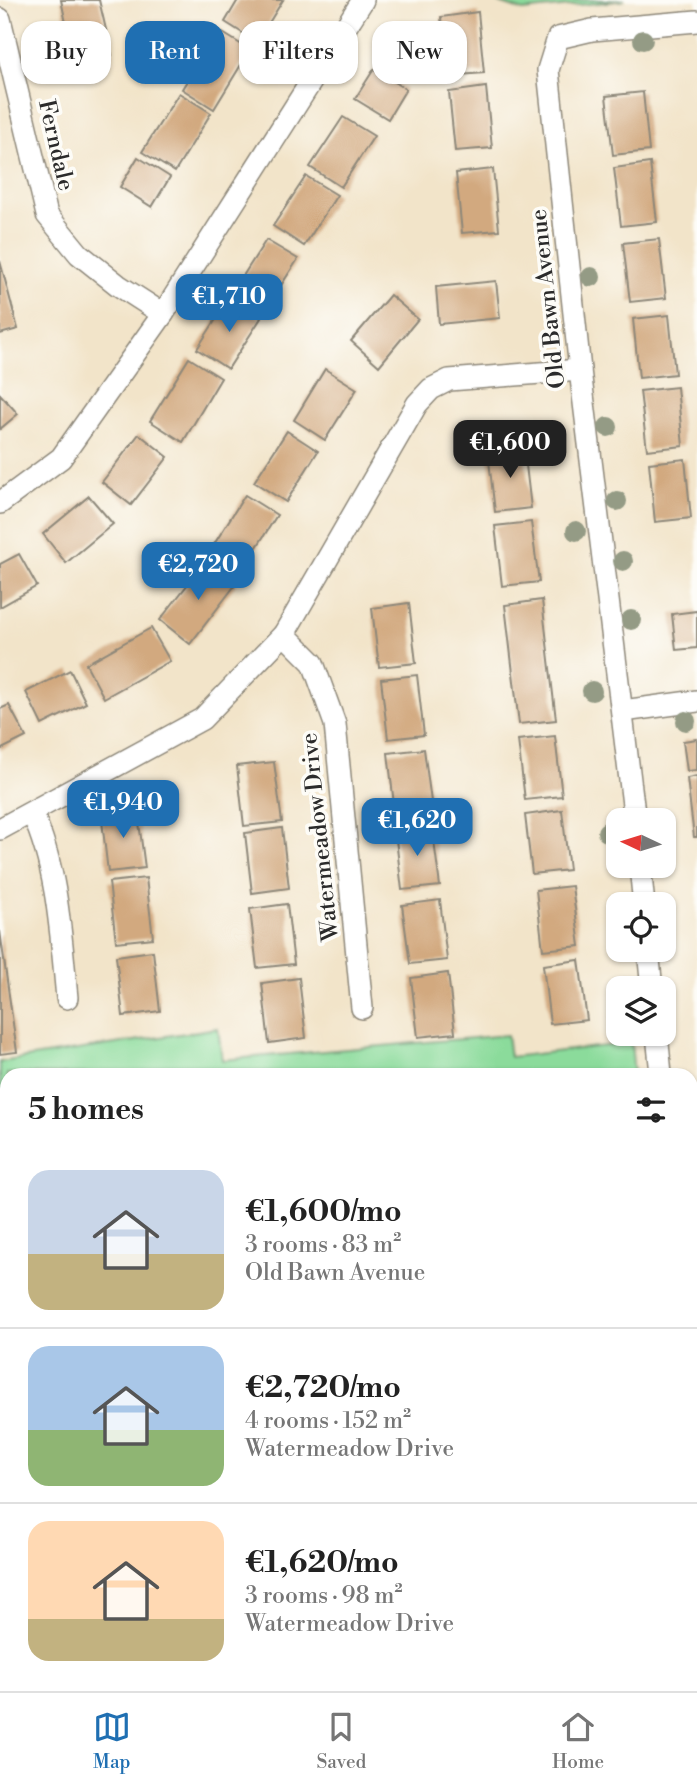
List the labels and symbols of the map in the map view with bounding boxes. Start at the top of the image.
street label: Ferndale [32,97,80,193]
street label: Old Bawn Avenue [525,208,571,390]
pin: €1,710 [172,274,286,334]
pin: €1,600 [453,420,567,480]
pin: €2,720 [141,542,255,602]
street label: Watermeadow Drive [295,731,345,943]
pin: €1,940 [66,780,180,840]
pin: €1,620 [360,798,474,858]
north arrow [606,808,676,878]

